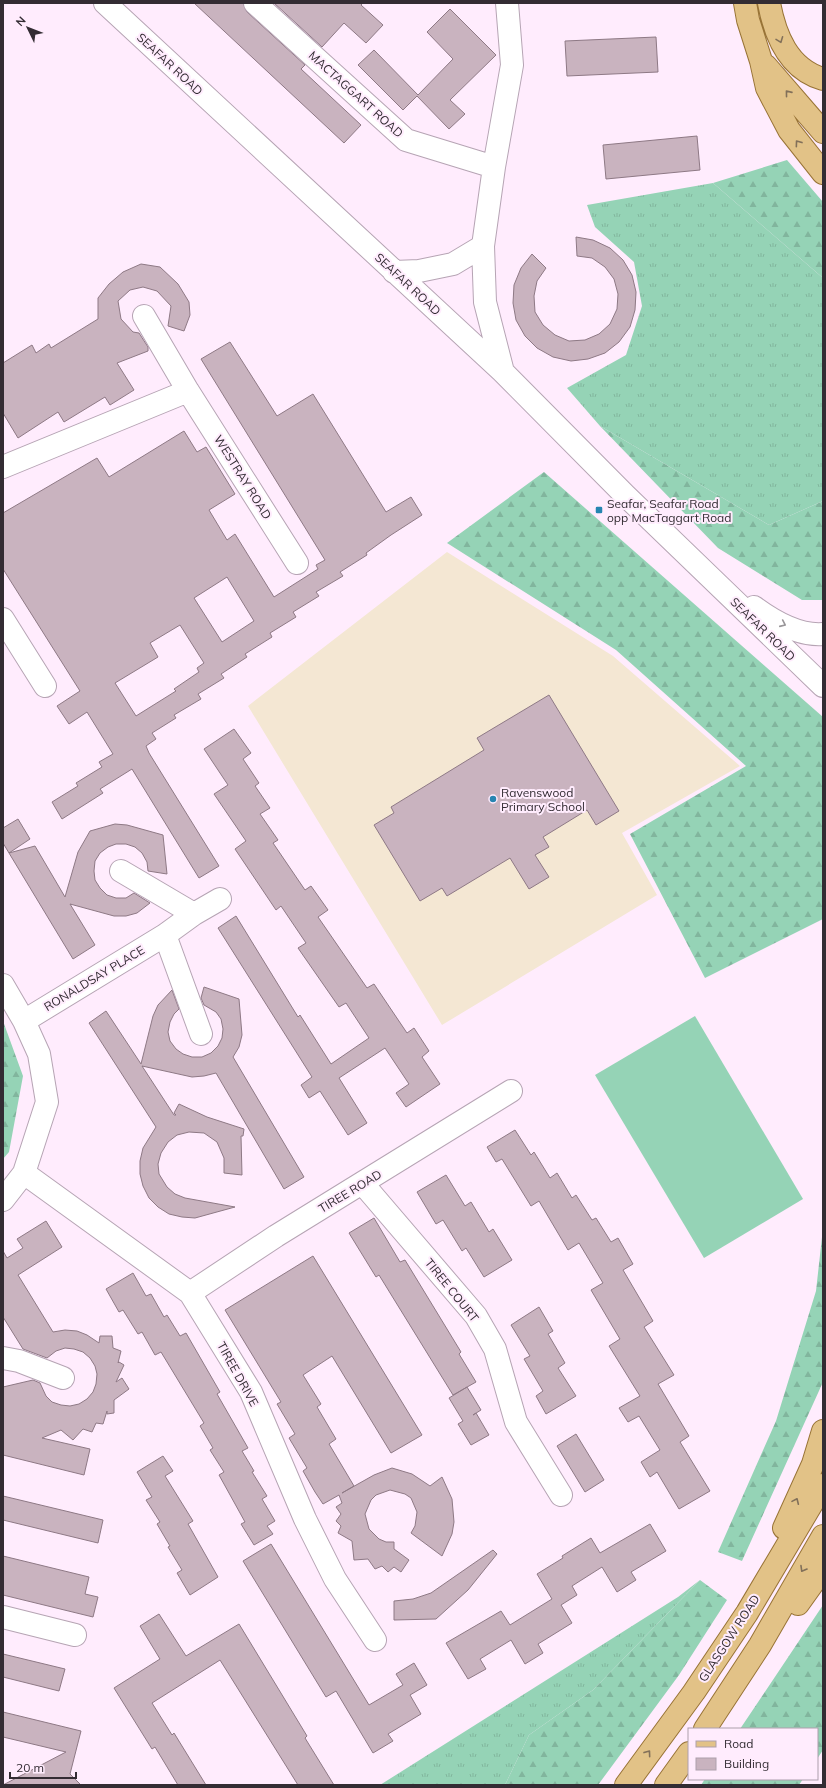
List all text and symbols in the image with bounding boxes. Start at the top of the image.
north arrow [8,8,48,48]
text: N [13,13,29,29]
street label: SEAFAR ROAD [134,30,206,98]
one-way arrow [775,37,783,44]
street label: MACTAGGART ROAD [306,48,406,140]
one-way arrow [785,90,792,97]
one-way arrow [796,140,803,147]
street label: SEAFAR ROAD [372,250,444,318]
street label: WESTRAY ROAD [211,432,275,522]
place label: Seafar, Seafar Road opp MacTaggart Road [607,496,731,525]
marker: Seafar, Seafar Road opp MacTaggart Road [594,505,604,515]
street label: SEAFAR ROAD [727,594,799,664]
one-way arrow [778,619,786,627]
place label: Ravenswood Primary School [501,785,585,814]
marker: Ravenswood Primary School [488,794,498,804]
street label: RONALDSAY PLACE [41,942,147,1014]
street label: TIREE ROAD [316,1166,384,1216]
street label: TIREE COURT [422,1255,483,1325]
street label: TIREE DRIVE [214,1339,262,1409]
one-way arrow [792,1497,800,1504]
one-way arrow [801,1565,808,1572]
street label: GLASGOW ROAD [695,1592,763,1684]
legend [688,1728,818,1780]
text: Road [724,1736,753,1751]
one-way arrow [643,1751,650,1758]
scale bar [10,1754,76,1780]
text: Building [724,1756,769,1771]
text: 20 m [16,1760,44,1775]

